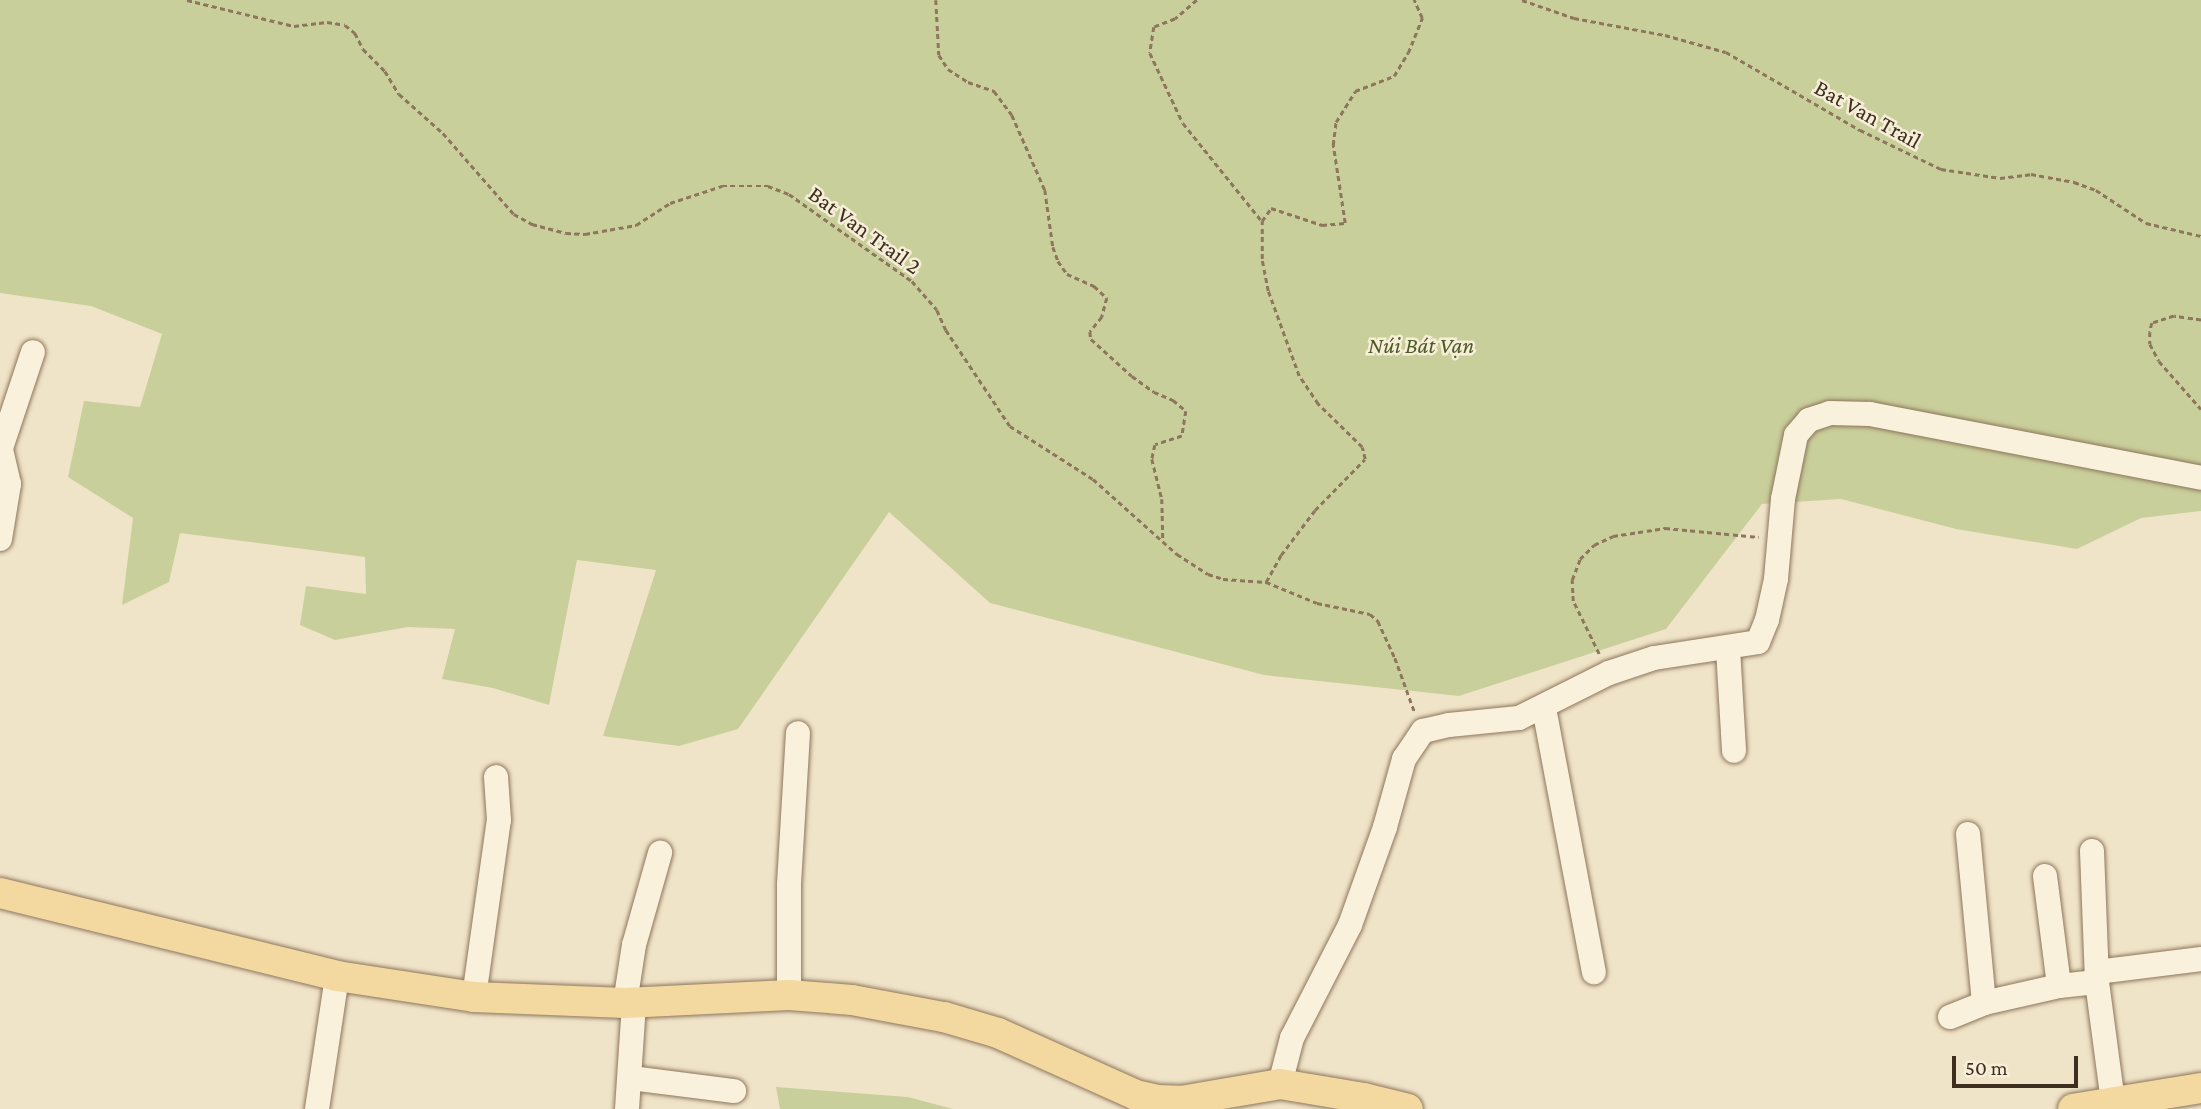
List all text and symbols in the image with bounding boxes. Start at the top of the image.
street label: Bat Van Trail [1810,73,1926,155]
street label: Bat Van Trail 2 [803,180,927,280]
park label: Núi Bát Vạn [1368,331,1474,359]
scale bar [1956,1042,2082,1086]
text: 50 m [1965,1056,2008,1080]

